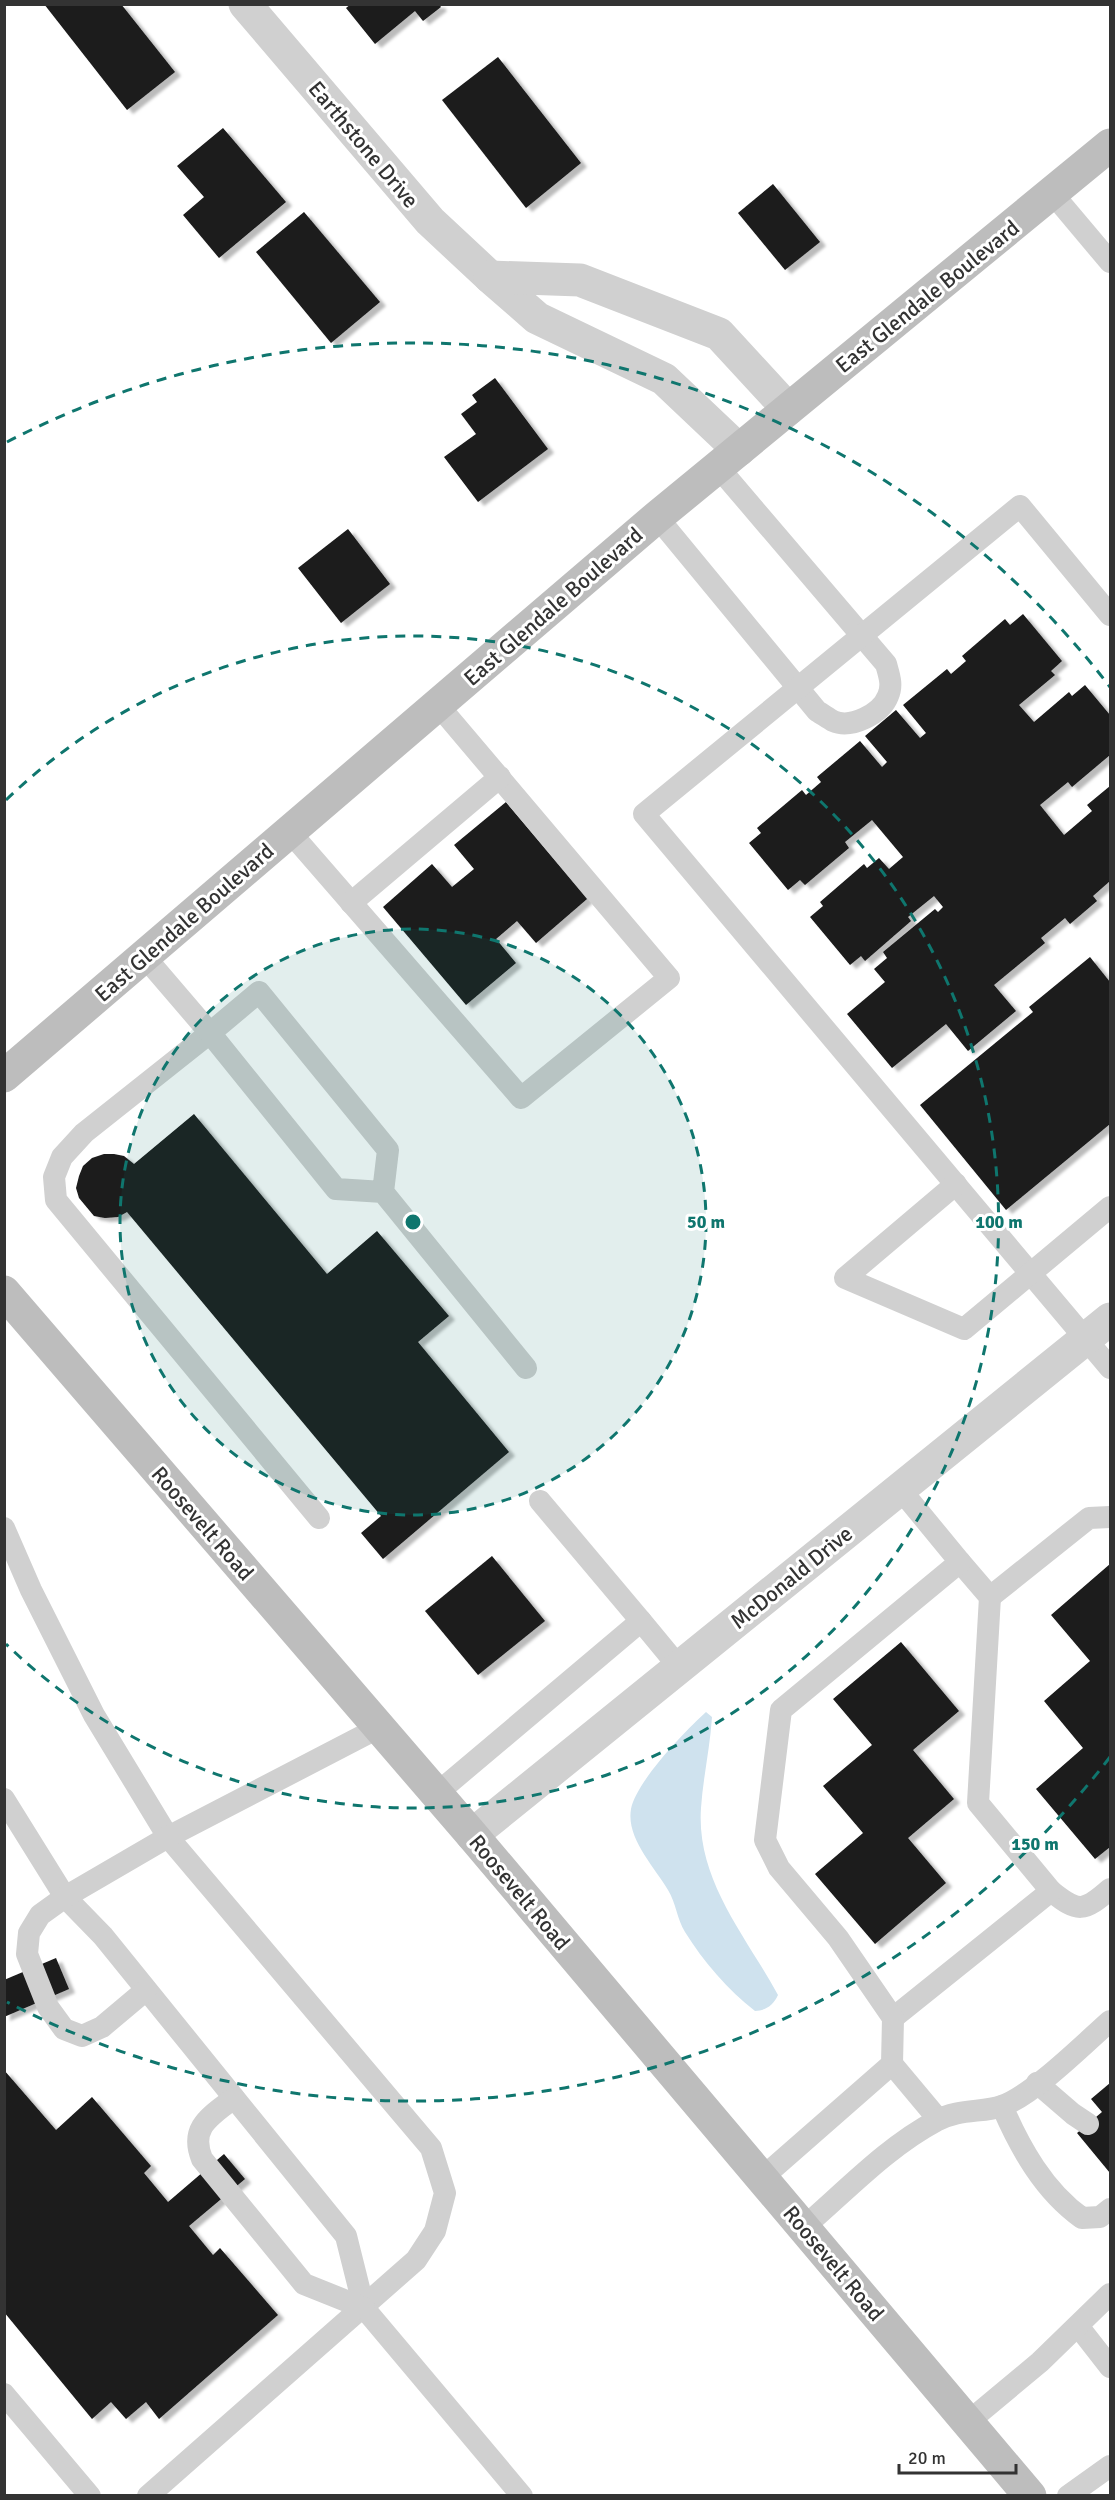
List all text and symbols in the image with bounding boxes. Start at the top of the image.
street label: Earthstone Drive [303,75,425,213]
street label: East Glendale Boulevard [830,214,1025,379]
street label: East Glendale Boulevard [458,521,648,691]
street label: East Glendale Boulevard [89,837,279,1007]
text: 50 m [687,1211,725,1233]
text: 100 m [975,1211,1023,1233]
centre of rings [403,1212,423,1232]
street label: Roosevelt Road [146,1461,260,1586]
street label: McDonald Drive [725,1520,858,1635]
street label: Roosevelt Road [463,1829,576,1956]
text: 150 m [1011,1833,1059,1855]
street label: Roosevelt Road [777,2200,890,2327]
scale bar [899,2437,1016,2475]
text: 20 m [908,2447,946,2469]

